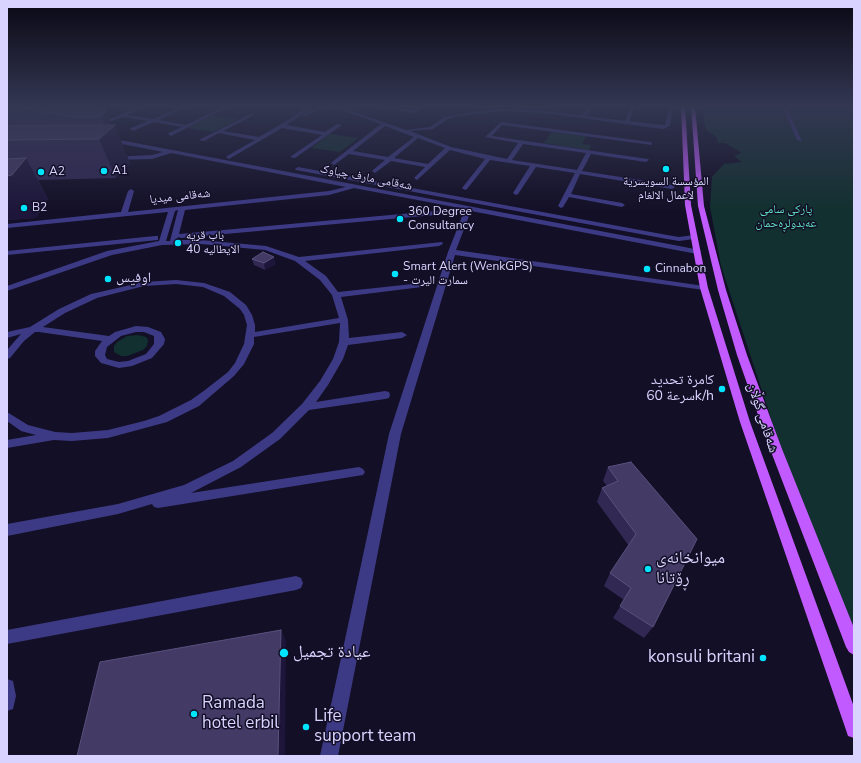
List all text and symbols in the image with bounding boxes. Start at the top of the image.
street label: شەقامی مارف چیاوک [319,162,413,194]
place label: A1 [112,164,128,178]
marker: المؤسسة السويسرية لاعمال الالغام [661,164,671,174]
place label: A2 [49,165,65,179]
marker: A1 [99,166,109,176]
marker: A2 [36,167,46,177]
place label: المؤسسة السويسرية لاعمال الالغام [623,175,709,203]
street label: شەقامی میدیا [149,187,211,207]
place label: B2 [32,201,47,215]
marker: B2 [19,203,29,213]
park label: پارکی سامی عەبدولڕەحمان [755,203,817,231]
place label: 360 Degree Consultancy [408,205,474,233]
marker: 360 Degree Consultancy [395,214,405,224]
place label: باب قريه الايطاليه 40 [186,229,240,257]
marker: باب قريه الايطاليه 40 [173,238,183,248]
place label: Smart Alert (WenkGPS) - سمارت اليرت [403,260,533,288]
place label: Cinnabon [655,262,706,276]
marker: Cinnabon [642,264,652,274]
marker: Smart Alert (WenkGPS) - سمارت اليرت [390,269,400,279]
place label: اوفيس [116,271,151,287]
marker: اوفيس [103,274,113,284]
place label: كامرة تحديد سرعة 60k/h [646,373,714,406]
street label: شەقامی گوڵان [743,381,781,455]
marker: كامرة تحديد سرعة 60k/h [717,384,727,394]
place label: میوانخانەی ڕۆتانا [656,549,725,589]
marker: میوانخانەی ڕۆتانا [643,564,653,574]
place label: عيادة تجميل [293,643,371,663]
marker: عيادة تجميل [278,647,290,659]
place label: konsuli britani [648,648,755,668]
marker: konsuli britani [758,653,768,663]
place label: Ramada hotel erbil [202,694,279,734]
place label: Life support team [314,707,416,747]
marker: Ramada hotel erbil [189,709,199,719]
marker: Life support team [301,722,311,732]

